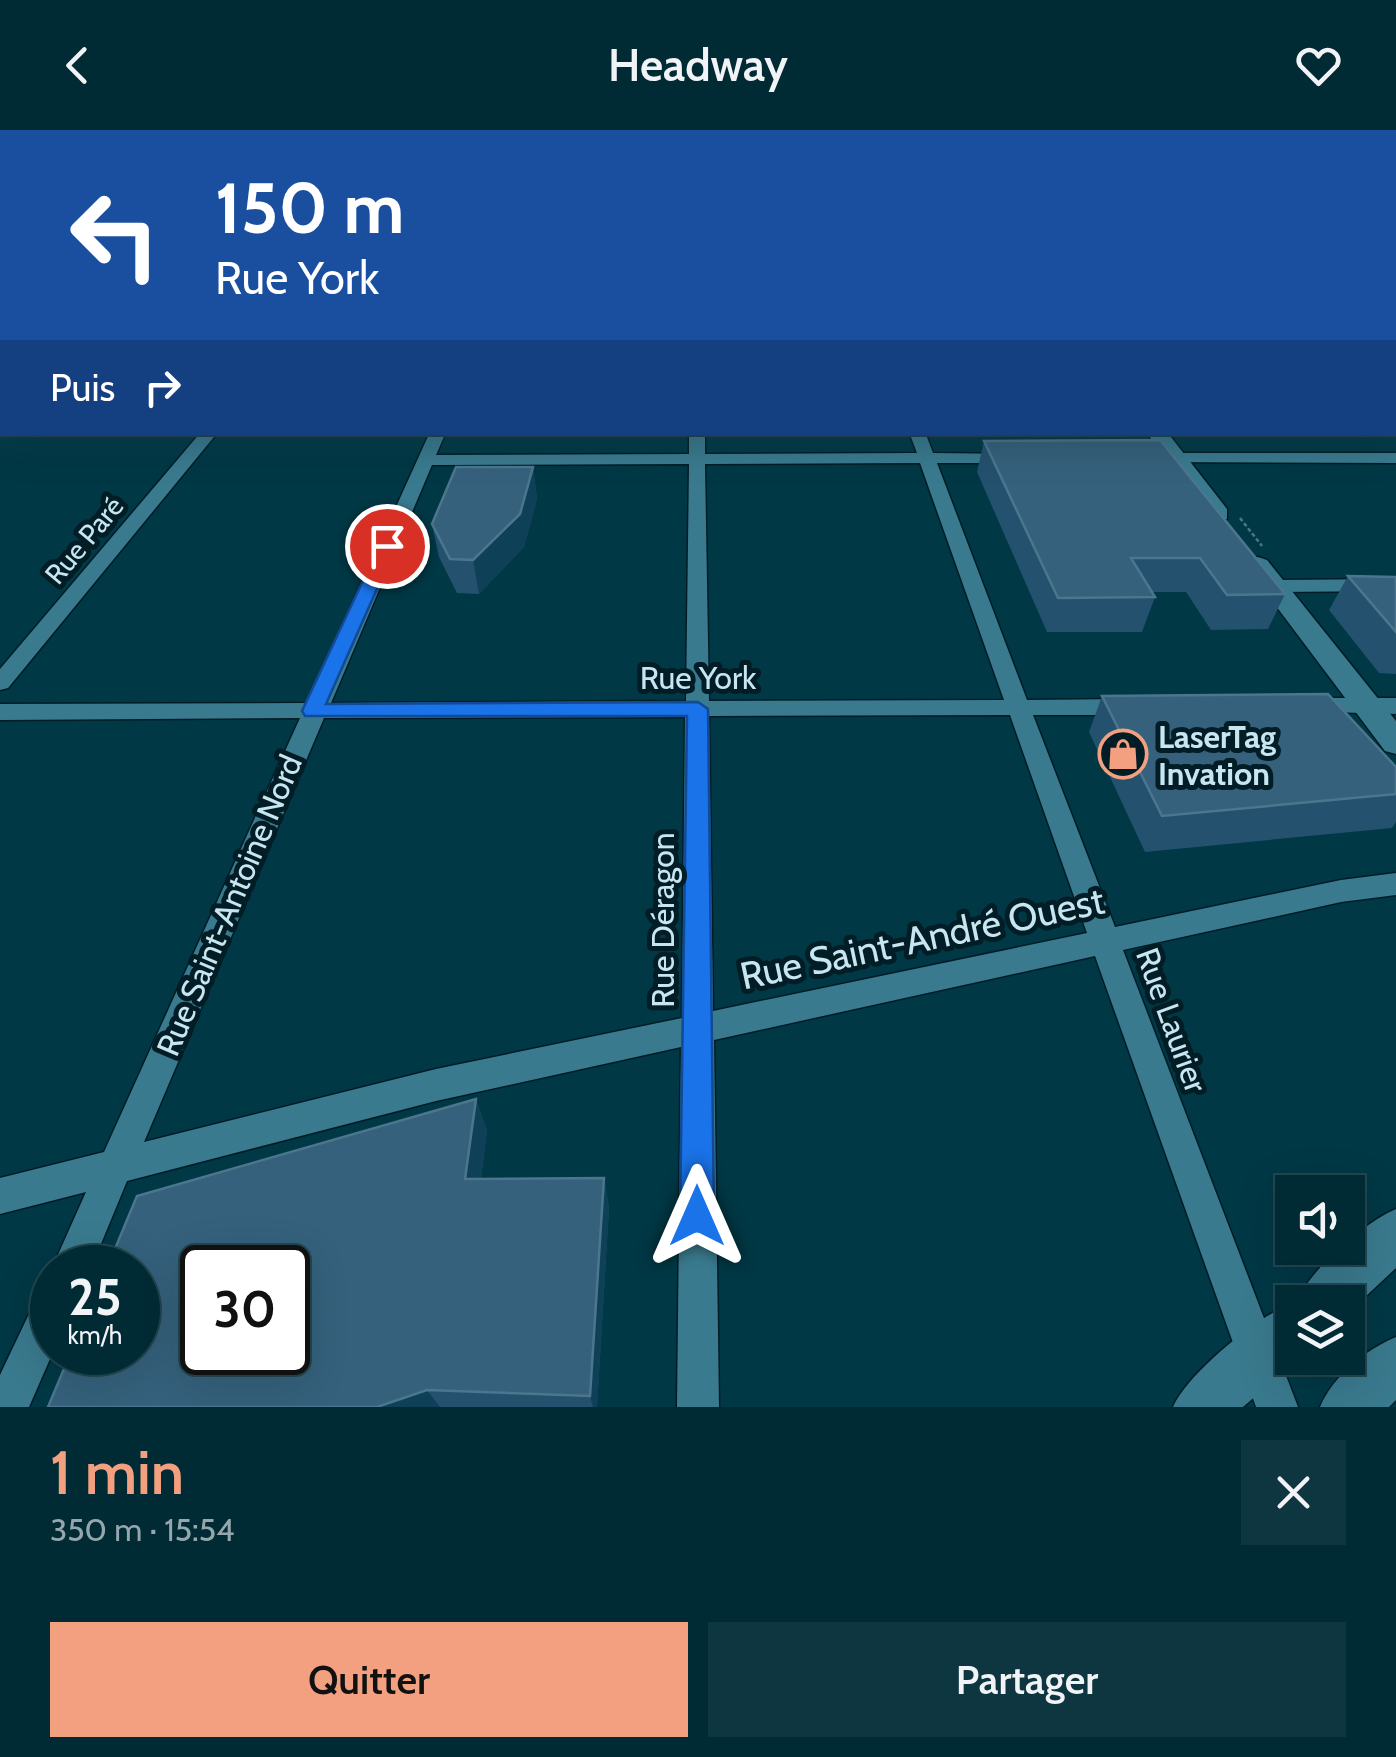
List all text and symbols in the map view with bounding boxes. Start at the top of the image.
icon: back [50,38,105,93]
text: Headway [608,38,788,92]
icon: heart [1291,38,1346,93]
text: 150 m [215,165,404,251]
icon: left [50,170,180,300]
text: Rue York [215,251,379,305]
icon: right [135,360,190,415]
text: Puis [50,364,115,411]
street label: Rue Paré [38,489,130,591]
pin [345,504,430,589]
icon: arrive [360,519,415,574]
street label: Rue York [640,658,757,697]
place label: LaserTag Invation [1158,717,1276,793]
shop icon: LaserTag Invation [1097,728,1149,780]
street label: Rue Saint-Antoine Nord [148,749,310,1061]
street label: Rue Déragon [643,832,682,1008]
street label: Rue Saint-André Ouest [736,876,1108,1000]
street label: Rue Laurier [1128,942,1216,1098]
position arrow [645,1164,749,1268]
map controls [1275,1175,1365,1375]
button: sound [1275,1175,1365,1265]
speed limit sign: 30 [180,1245,310,1375]
text: 25 [68,1267,122,1328]
button: layers [1275,1285,1365,1375]
text: km/h [68,1320,122,1350]
text: 1 min [50,1436,184,1509]
button: close [1241,1440,1346,1545]
text: 350 m · 15:54 [50,1510,234,1549]
button: Quitter [50,1622,688,1737]
button: Partager [708,1622,1346,1737]

